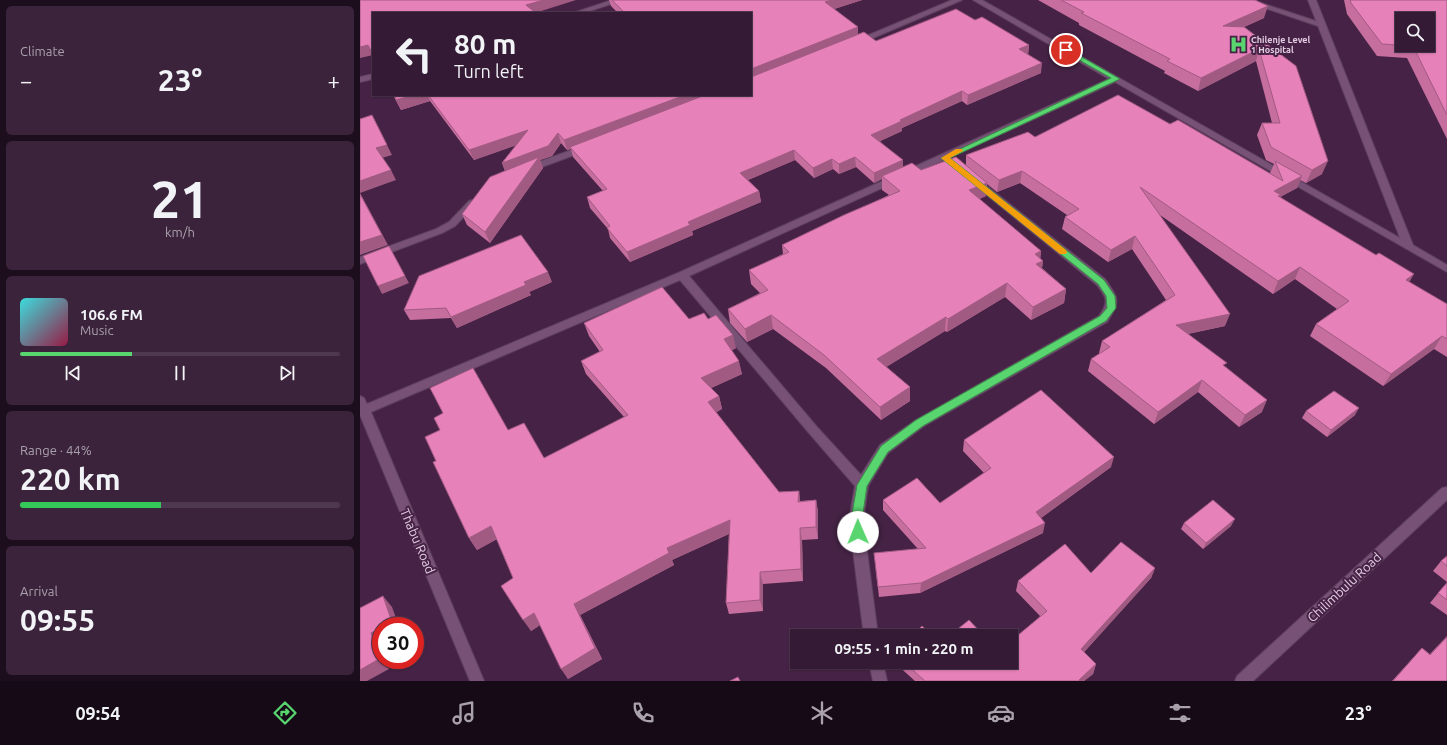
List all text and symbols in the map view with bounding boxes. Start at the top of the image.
map controls [1395,12,1435,52]
button: search [1395,12,1435,52]
icon: left [388,28,440,80]
text: 80 m [454,28,516,59]
pin [1049,33,1083,67]
hospital icon: Chilenje Level 1 Hospital [1228,35,1248,55]
place label: Chilenje Level 1 Hospital [1251,35,1311,55]
icon: arrive [1055,39,1077,61]
text: Climate [20,44,65,58]
text: Turn left [454,61,524,81]
text: 23° [158,63,202,97]
text: − [20,68,32,93]
text: + [328,68,340,93]
text: 21 [151,170,209,228]
text: km/h [165,225,195,239]
text: 106.6 FM [80,306,143,323]
text: Music [80,323,114,337]
icon: previous [62,362,84,384]
icon: pause [169,362,191,384]
icon: next [276,362,298,384]
text: Range · 44% [20,443,92,457]
text: 220 km [20,462,121,496]
street label: Thabu Road [398,506,438,576]
position arrow [837,511,879,553]
street label: Chilimbulu Road [1304,549,1384,625]
text: Arrival [20,584,58,598]
text: 09:55 [20,603,95,637]
speed limit sign: 30 [372,617,424,669]
text: 09:55 · 1 min · 220 m [835,640,973,657]
icon: directions [271,699,299,727]
icon: music [450,699,478,727]
icon: phone [629,699,657,727]
icon: climate [808,699,836,727]
icon: car [987,699,1015,727]
icon: filters [1166,699,1194,727]
text: 09:54 [75,703,121,723]
text: 23° [1345,703,1372,723]

